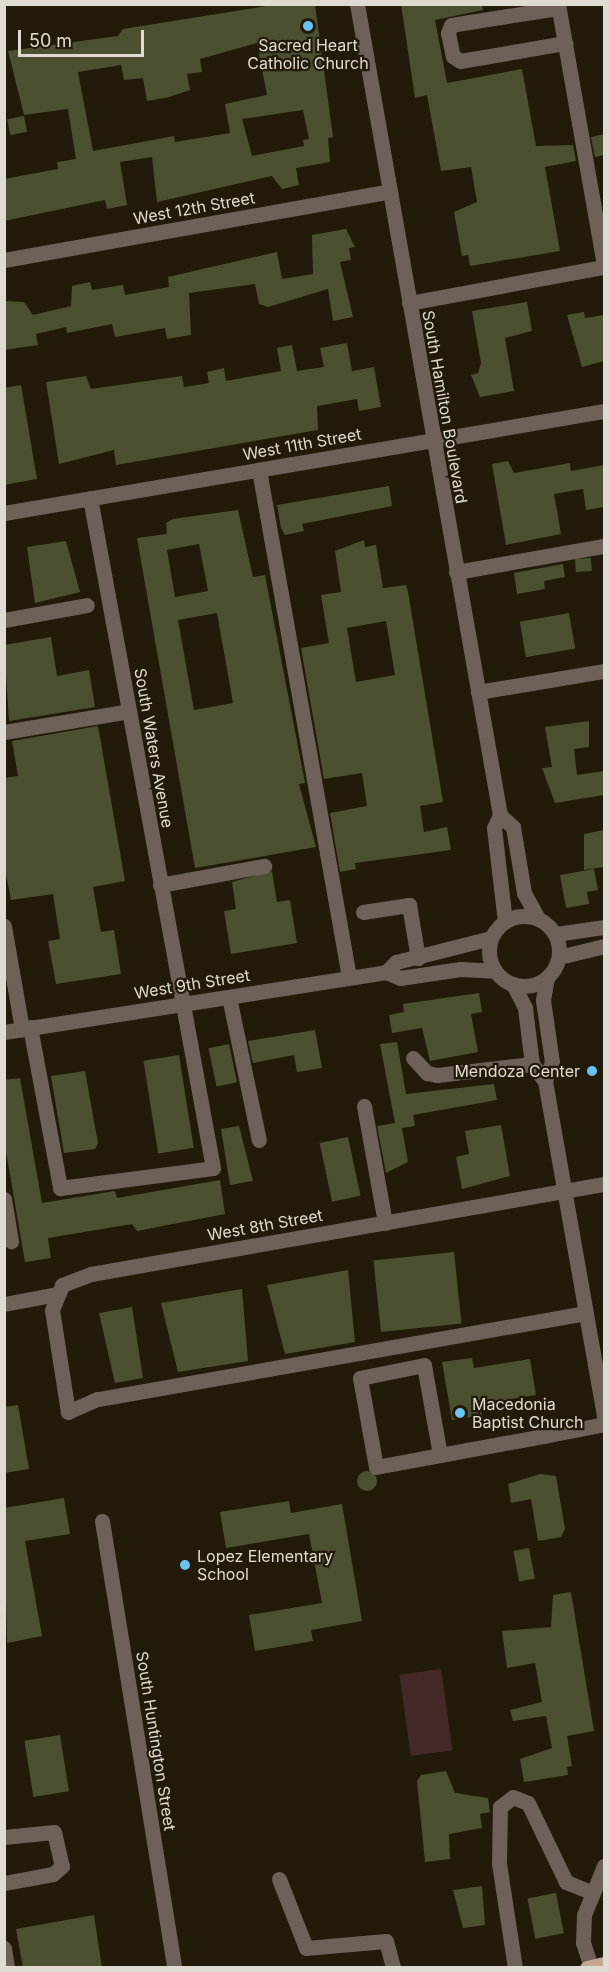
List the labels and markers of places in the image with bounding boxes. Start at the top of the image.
marker: Sacred Heart Catholic Church [301,19,315,33]
place label: Sacred Heart Catholic Church [247,35,369,73]
place label: Mendoza Center [454,1061,580,1081]
marker: Mendoza Center [585,1064,599,1078]
place label: Macedonia Baptist Church [472,1394,584,1432]
marker: Macedonia Baptist Church [453,1406,467,1420]
place label: Lopez Elementary School [197,1546,333,1584]
marker: Lopez Elementary School [178,1558,192,1572]

